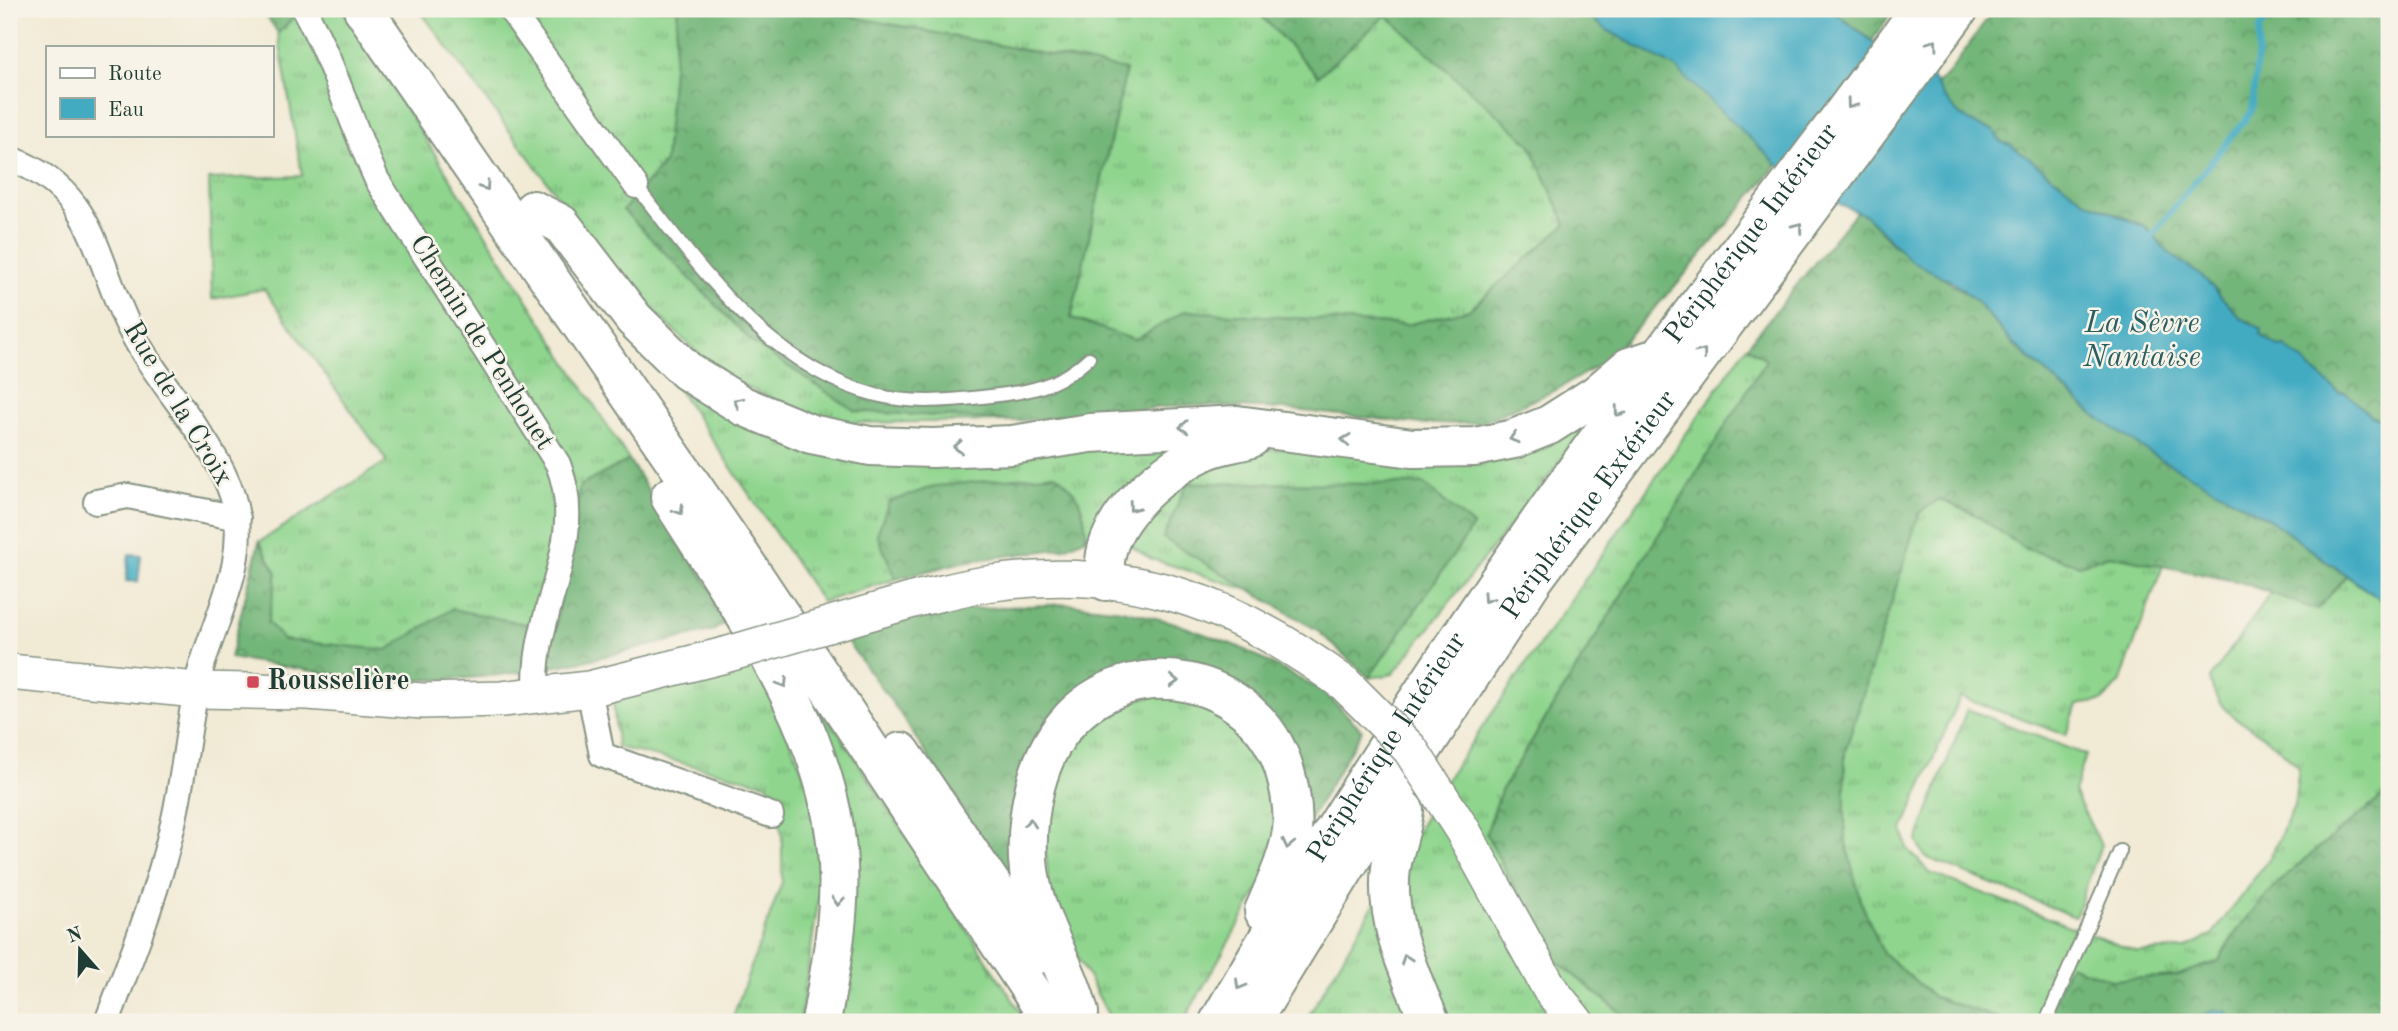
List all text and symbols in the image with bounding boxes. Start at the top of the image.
one-way arrow [1925,39,1938,52]
legend [46,46,273,136]
text: Route [108,64,162,85]
one-way arrow [1847,96,1859,108]
text: Eau [108,100,144,121]
street label: Périphérique Intérieur [1660,119,1844,350]
one-way arrow [477,178,489,191]
one-way arrow [1790,222,1803,235]
street label: Chemin de Penhouet [404,231,558,455]
water label: La Sèvre Nantaise [2082,309,2201,373]
street label: Rue de la Croix [117,317,237,491]
one-way arrow [1693,348,1706,361]
street label: Périphérique Extérieur [1497,386,1683,625]
one-way arrow [733,397,745,410]
one-way arrow [1615,404,1627,417]
one-way arrow [1178,419,1189,434]
one-way arrow [1508,430,1520,445]
one-way arrow [1340,432,1351,447]
one-way arrow [952,440,963,455]
one-way arrow [1129,499,1141,511]
one-way arrow [670,503,683,516]
one-way arrow [1482,590,1495,603]
street label: Périphérique Intérieur [1303,628,1473,868]
place label: Rousselière [267,668,410,696]
one-way arrow [1169,673,1180,688]
marker: Rousselière [245,674,261,690]
one-way arrow [775,676,788,689]
one-way arrow [1022,817,1037,828]
one-way arrow [1282,838,1297,850]
one-way arrow [830,896,845,907]
north arrow [46,916,116,986]
text: N [65,925,86,948]
one-way arrow [1400,953,1414,965]
one-way arrow [1235,978,1248,991]

